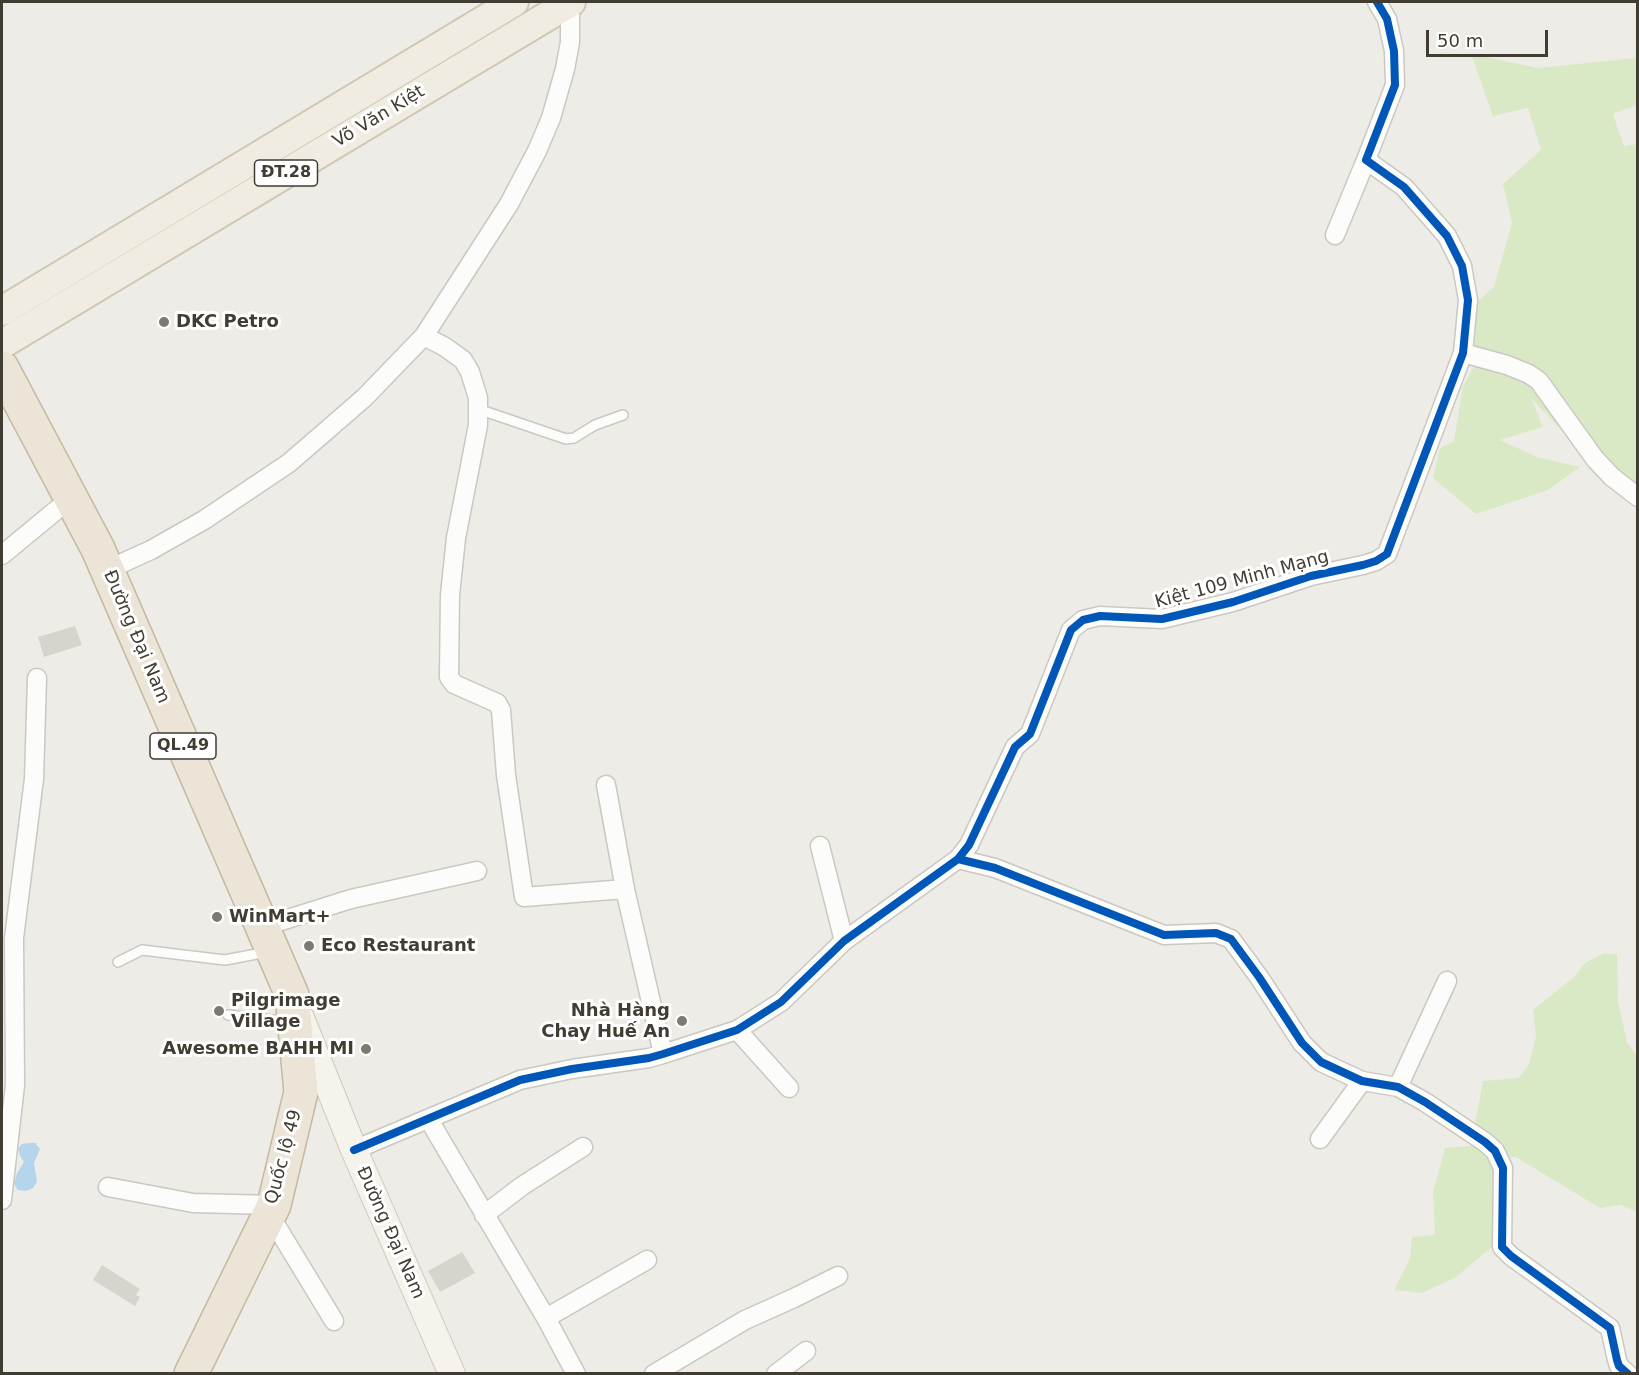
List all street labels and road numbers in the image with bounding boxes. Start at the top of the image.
street label: Võ Văn Kiệt [329,81,429,153]
road number: ĐT.28 [254,160,318,186]
street label: Kiệt 109 Minh Mạng [1153,546,1331,614]
street label: Đường Đại Nam [98,567,174,707]
road number: QL.49 [150,733,216,759]
street label: Quốc lộ 49 [261,1107,307,1207]
street label: Đường Đại Nam [351,1163,429,1303]

